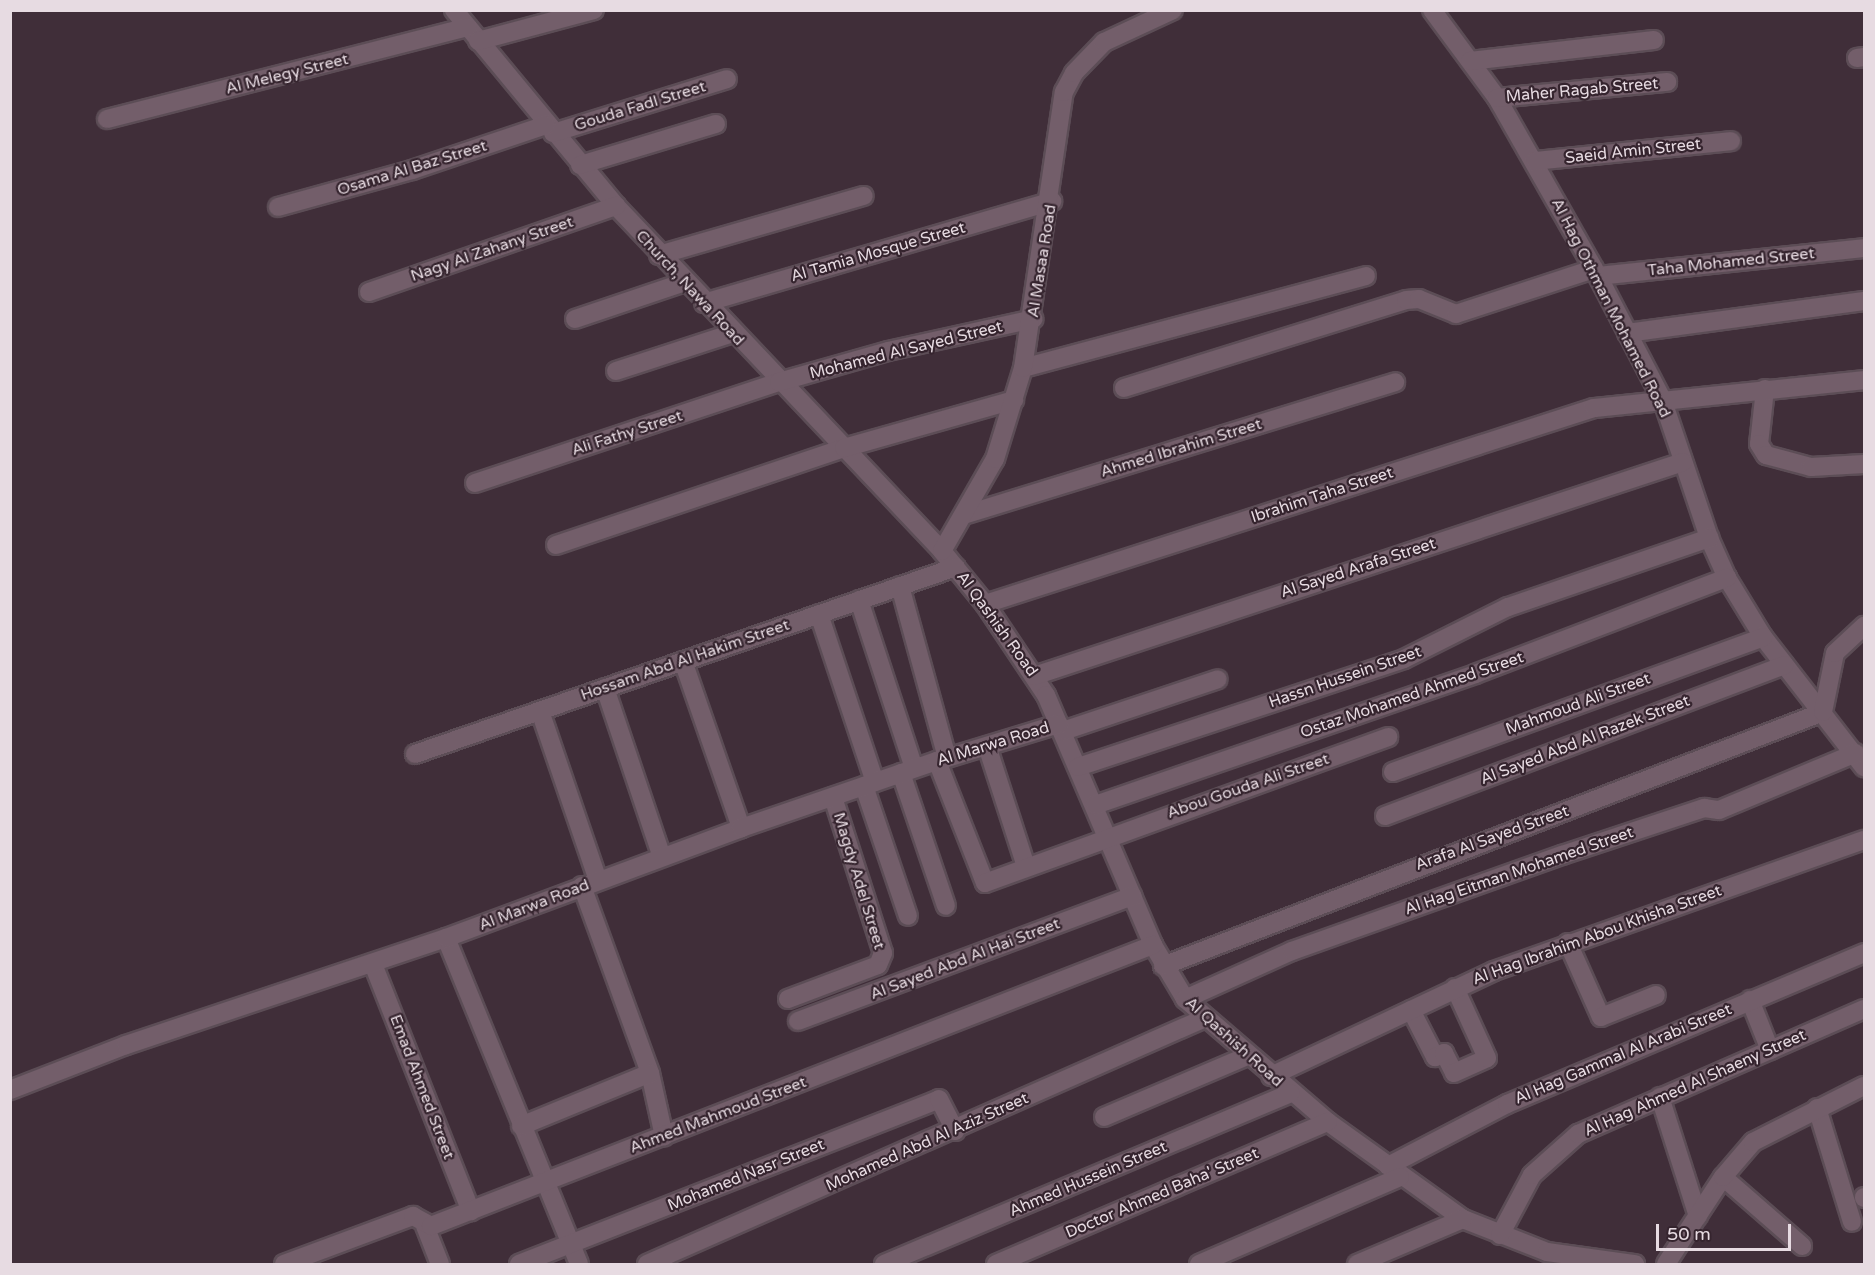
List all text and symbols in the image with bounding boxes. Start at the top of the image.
street label: Al Melegy Street [224,49,350,99]
street label: Maher Ragab Street [1505,74,1659,106]
street label: Gouda Fadl Street [572,77,708,135]
street label: Saeid Amin Street [1564,134,1702,168]
street label: Osama Al Baz Street [335,136,489,200]
street label: Al Hag Othman Mohamed Road [1547,195,1675,421]
street label: Al Masaa Road [1024,203,1060,319]
street label: Nagy Al Zahany Street [408,212,576,286]
street label: Al Tamia Mosque Street [789,218,967,286]
street label: Church, Nawa Road [632,226,748,350]
street label: Taha Mohamed Street [1647,244,1815,280]
street label: Mohamed Al Sayed Street [808,317,1004,383]
street label: Ali Fathy Street [569,406,685,460]
street label: Ahmed Ibrahim Street [1098,414,1264,482]
street label: Ibrahim Taha Street [1249,463,1395,527]
street label: Al Sayed Arafa Street [1278,534,1438,602]
street label: Al Qashish Road [952,568,1042,680]
street label: Hossam Abd Al Hakim Street [578,615,792,705]
street label: Hassn Hussein Street [1266,642,1424,712]
street label: Ostaz Mohamed Ahmed Street [1298,648,1526,742]
street label: Mahmoud Ali Street [1503,669,1653,739]
street label: Al Sayed Abd Al Razek Street [1478,691,1692,789]
street label: Al Marwa Road [934,718,1052,770]
street label: Abou Gouda Ali Street [1164,749,1332,823]
street label: Arafa Al Sayed Street [1413,801,1571,875]
street label: Magdy Adel Street [829,810,889,952]
street label: Al Hag Eitman Mohamed Street [1402,823,1636,919]
street label: Al Marwa Road [476,875,592,935]
street label: Al Hag Ibrahim Abou Khisha Street [1470,881,1724,989]
street label: Al Sayed Abd Al Hai Street [867,914,1063,1004]
street label: Al Qashish Road [1181,993,1287,1091]
street label: Al Hag Gammal Al Arabi Street [1512,999,1734,1109]
street label: Emad Ahmed Street [386,1012,458,1162]
street label: Al Hag Ahmed Al Shaeny Street [1581,1025,1809,1141]
street label: Ahmed Mahmoud Street [627,1072,809,1158]
street label: Mohamed Abd Al Aziz Street [823,1089,1031,1195]
street label: Mohamed Nasr Street [665,1135,827,1215]
street label: Ahmed Hussein Street [1006,1137,1170,1221]
street label: Doctor Ahmed Baha' Street [1063,1144,1261,1242]
scale bar [1659,1212,1794,1250]
text: 50 m [1667,1223,1711,1245]

